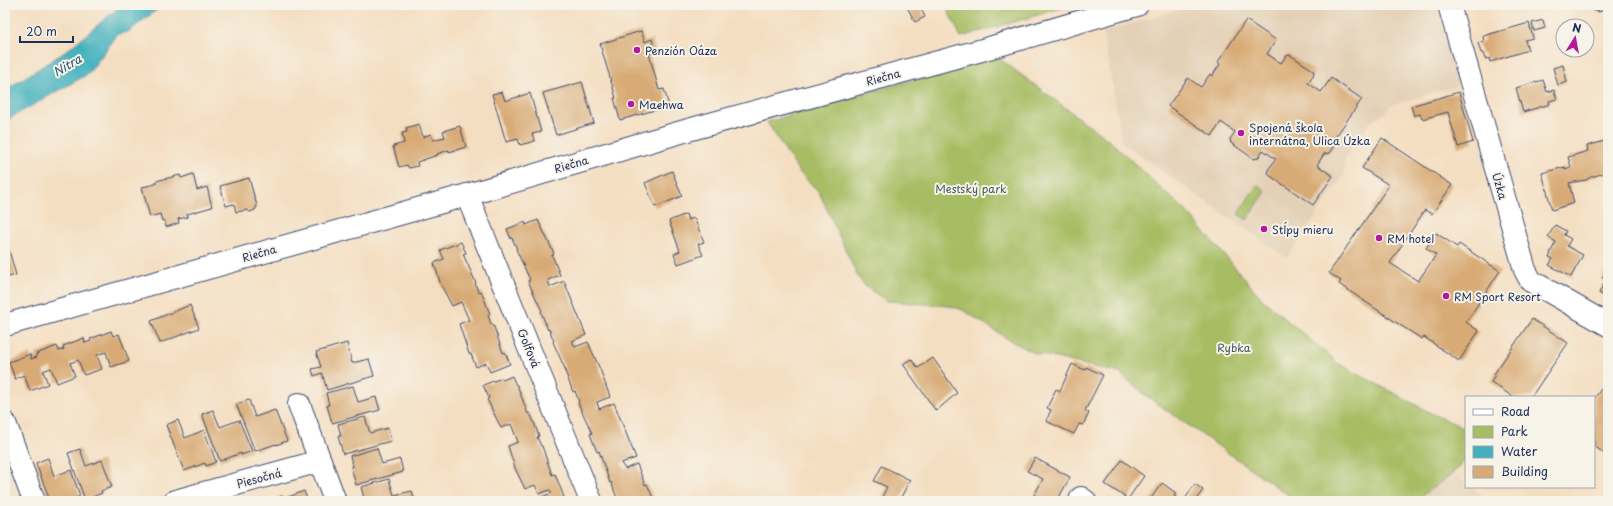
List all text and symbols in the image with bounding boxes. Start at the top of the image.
scale bar [20,18,73,44]
north arrow [1555,18,1595,58]
text: N [1571,19,1583,37]
text: 20 m [26,22,57,40]
place label: Penzión Oáza [645,42,718,59]
marker: Penzión Oáza [632,45,642,55]
water label: Nitra [49,49,85,81]
street label: Riečna [864,64,902,90]
place label: Maehwa [639,96,684,113]
marker: Maehwa [626,99,636,109]
place label: Spojená škola internátna, Ulica Úzka [1249,119,1370,149]
marker: Spojená škola internátna, Ulica Úzka [1236,128,1246,138]
street label: Riečna [552,151,590,177]
street label: Úzka [1488,170,1512,202]
park label: Mestský park [935,180,1007,197]
place label: Stĺpy mieru [1272,221,1333,238]
marker: Stĺpy mieru [1259,224,1269,234]
place label: RM hotel [1387,230,1434,247]
marker: RM hotel [1374,233,1384,243]
street label: Riečna [240,240,278,266]
place label: RM Sport Resort [1454,288,1541,305]
marker: RM Sport Resort [1441,291,1451,301]
street label: Golfová [513,326,545,370]
park label: Rybka [1217,339,1251,356]
legend [1465,396,1595,488]
text: Road [1501,402,1530,420]
text: Park [1501,422,1528,440]
text: Water [1501,442,1538,460]
text: Building [1501,462,1548,480]
street label: Piesočná [235,464,283,492]

